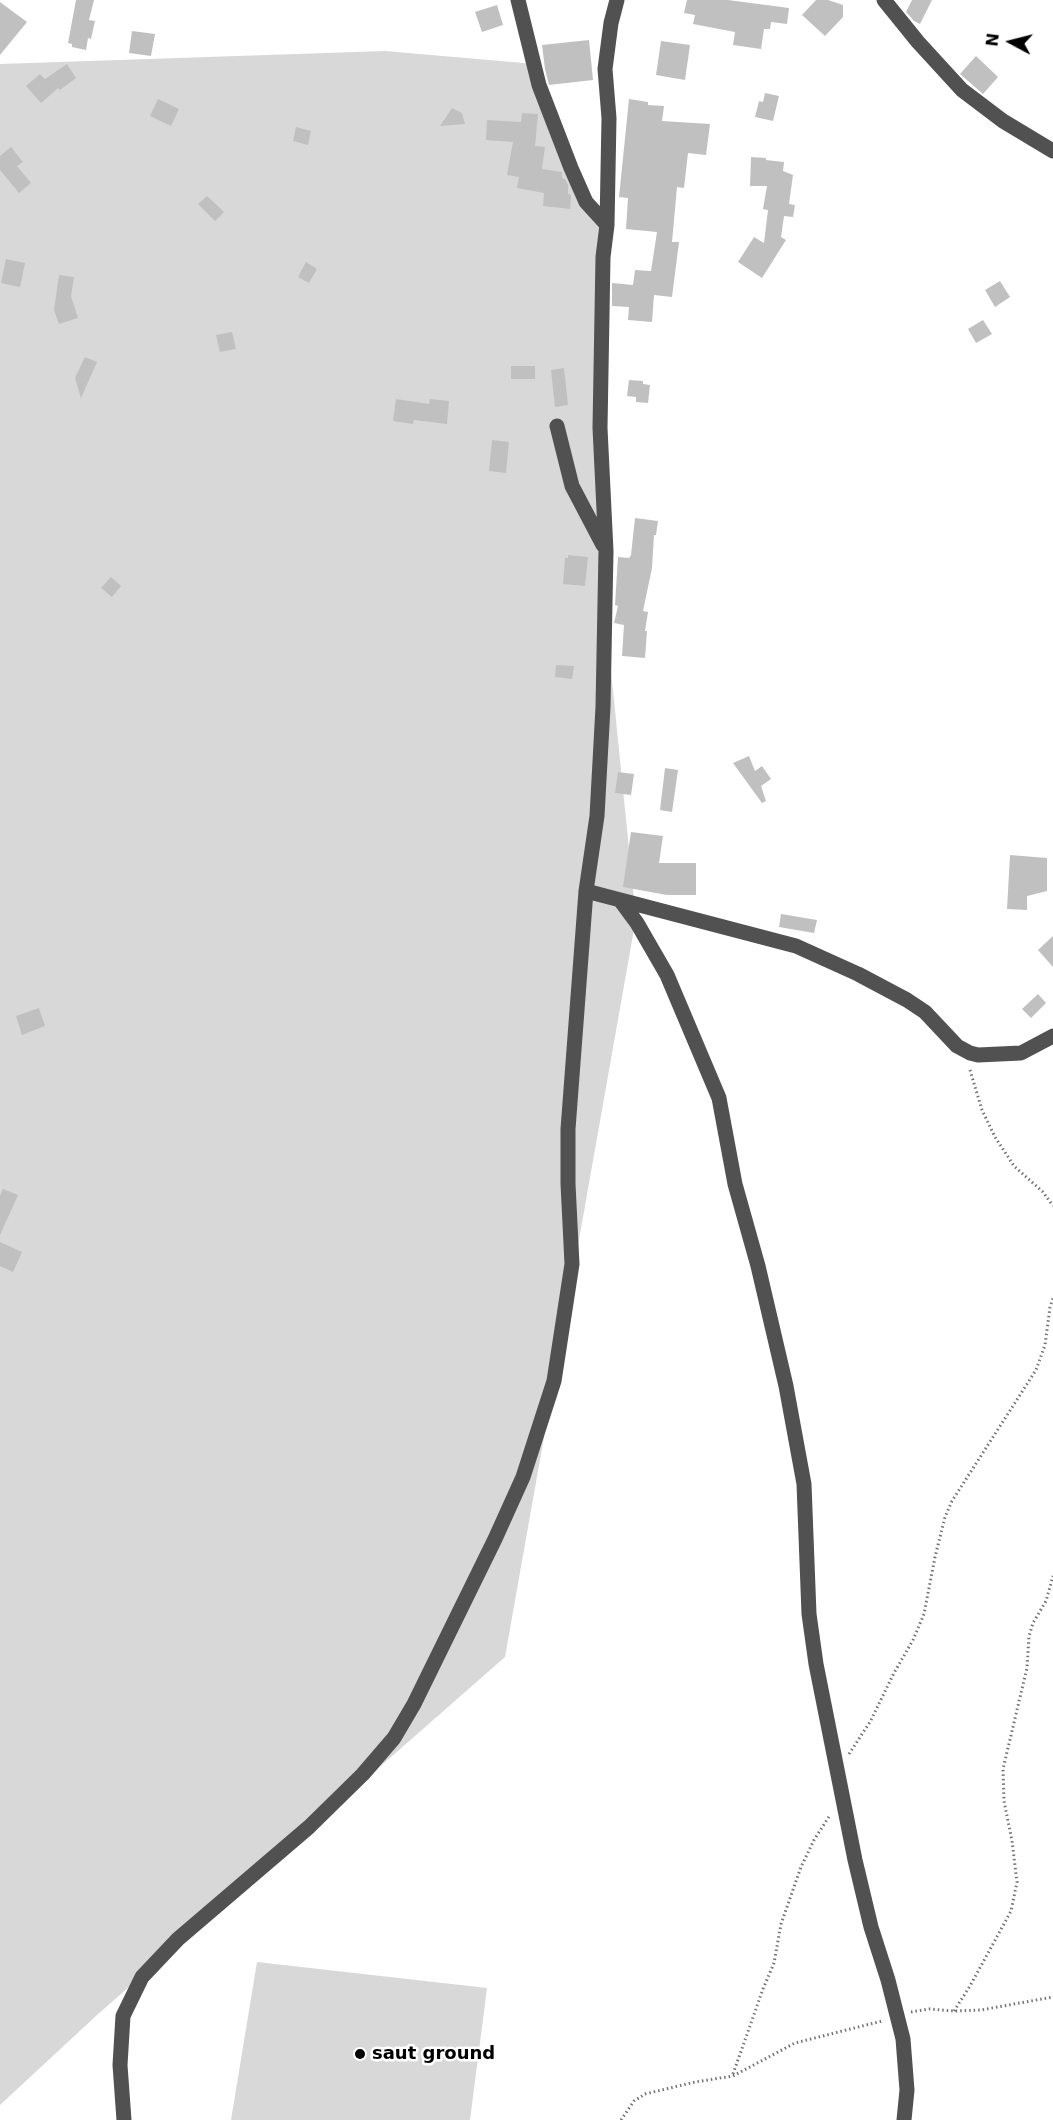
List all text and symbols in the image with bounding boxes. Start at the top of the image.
north arrow [981,12,1041,72]
text: N [982,32,1003,48]
place label: saut ground [372,2043,495,2065]
marker: saut ground [353,2047,367,2061]

